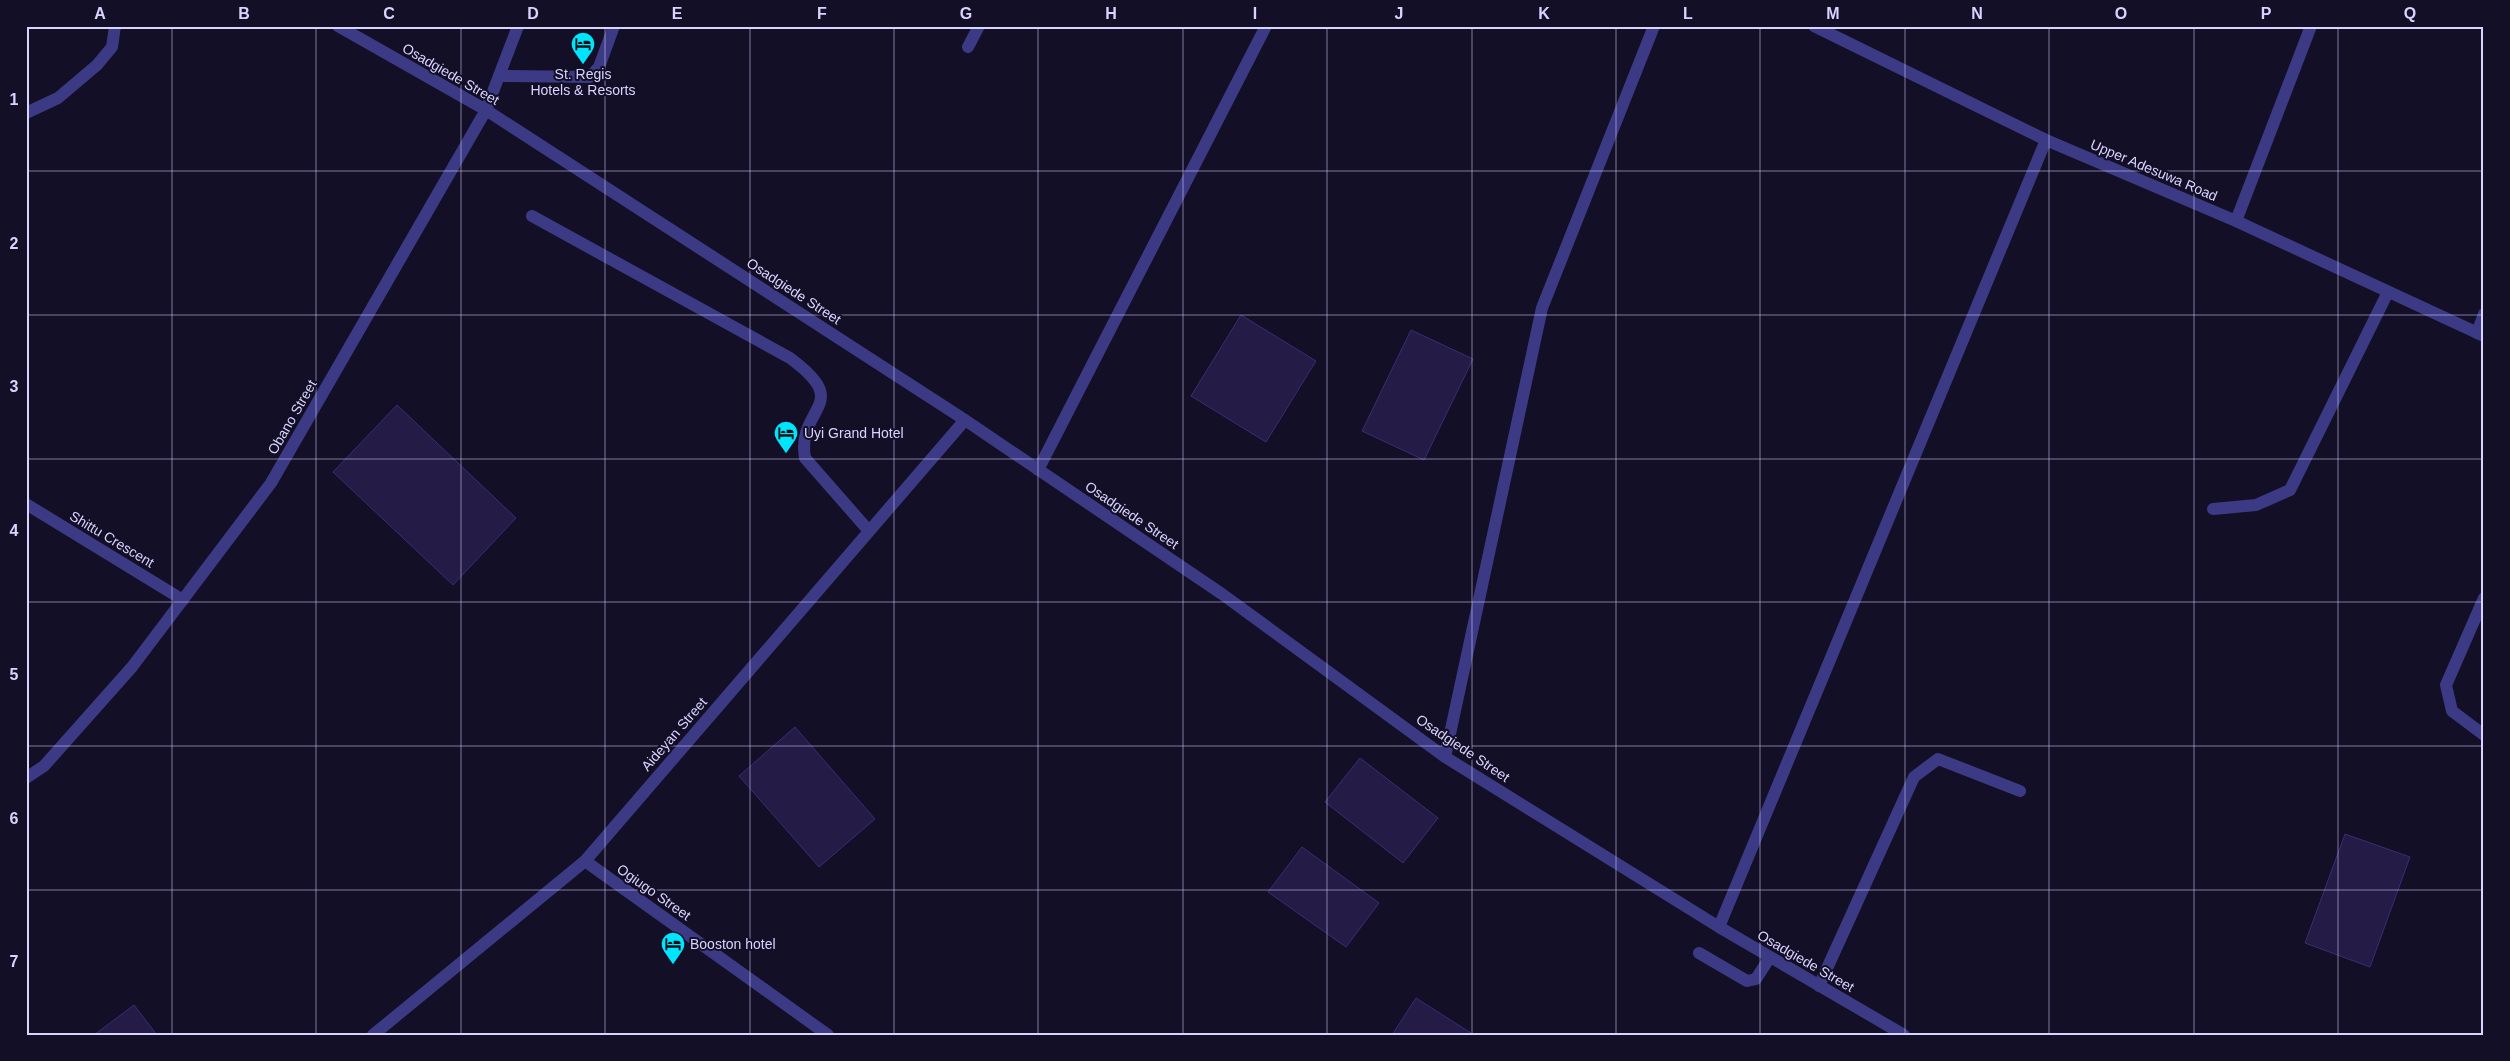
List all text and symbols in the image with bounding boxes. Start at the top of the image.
text: A [94,5,106,22]
text: B [238,5,250,22]
text: C [383,5,395,22]
text: D [527,5,539,22]
text: E [672,5,683,22]
text: F [817,5,827,22]
text: G [960,5,972,22]
text: H [1105,5,1117,22]
text: I [1253,5,1257,22]
text: J [1395,5,1403,22]
text: K [1538,5,1550,22]
text: L [1683,5,1693,22]
text: M [1826,5,1840,22]
text: N [1971,5,1983,22]
text: O [2115,5,2127,22]
text: P [2261,5,2272,22]
text: Q [2404,5,2416,22]
hotel icon: St. Regis Hotels & Resorts [570,31,596,65]
street label: Osadgiede Street [400,40,502,108]
place label: St. Regis Hotels & Resorts [530,66,636,98]
text: 1 [10,91,19,108]
street label: Upper Adesuwa Road [2088,136,2220,204]
text: 2 [10,235,19,252]
street label: Osadgiede Street [744,255,844,327]
street label: Obano Street [264,377,320,457]
text: 3 [10,378,19,395]
hotel icon: Uyi Grand Hotel [773,420,799,454]
place label: Uyi Grand Hotel [804,425,904,441]
street label: Osadgiede Street [1082,478,1182,552]
street label: Shittu Crescent [67,507,157,571]
text: 4 [10,522,19,539]
text: 5 [10,666,19,683]
street label: Aideyan Street [638,694,710,774]
street label: Osadgiede Street [1413,711,1513,785]
text: 6 [10,810,19,827]
street label: Ogiugo Street [614,861,694,923]
street label: Osadgiede Street [1755,927,1857,995]
hotel icon: Booston hotel [660,931,686,965]
place label: Booston hotel [690,936,776,952]
text: 7 [10,953,19,970]

